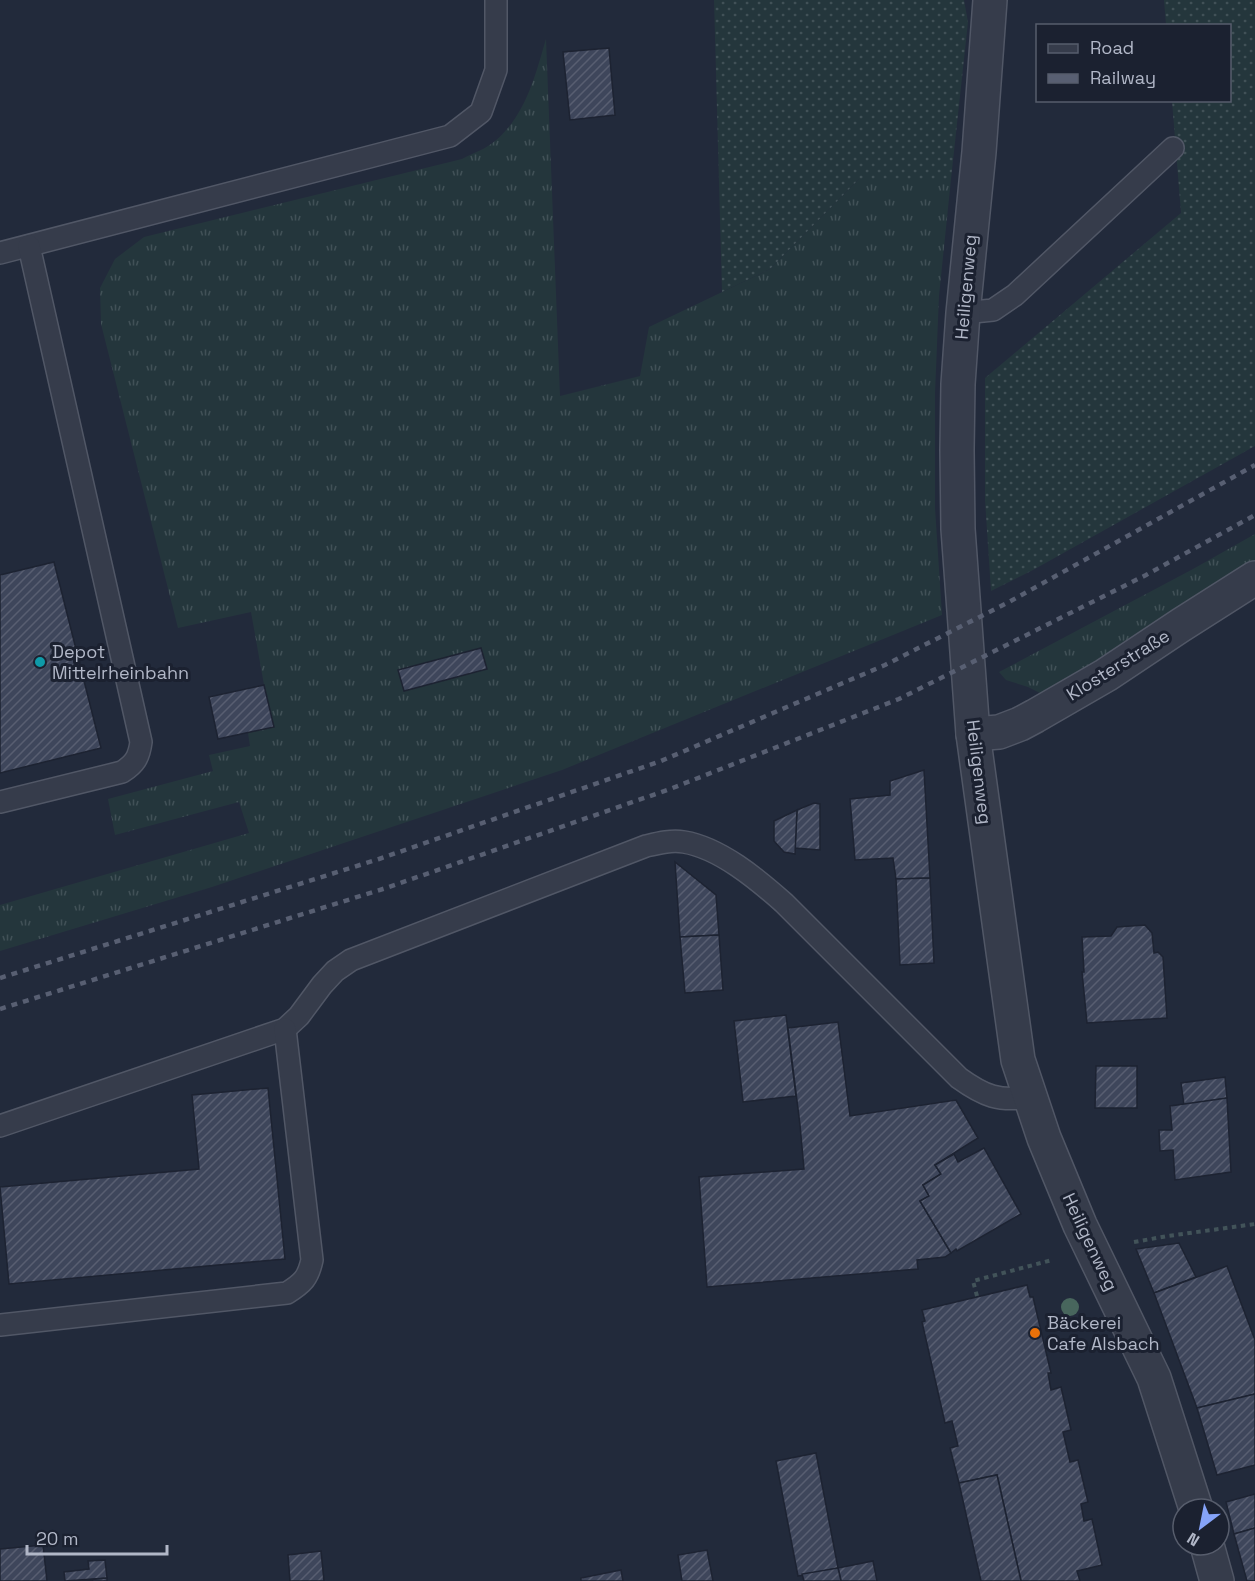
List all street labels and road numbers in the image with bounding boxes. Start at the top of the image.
street label: Heiligenweg [949,233,982,340]
street label: Klosterstraße [1062,624,1174,705]
street label: Heiligenweg [962,718,997,826]
street label: Heiligenweg [1058,1189,1123,1294]

